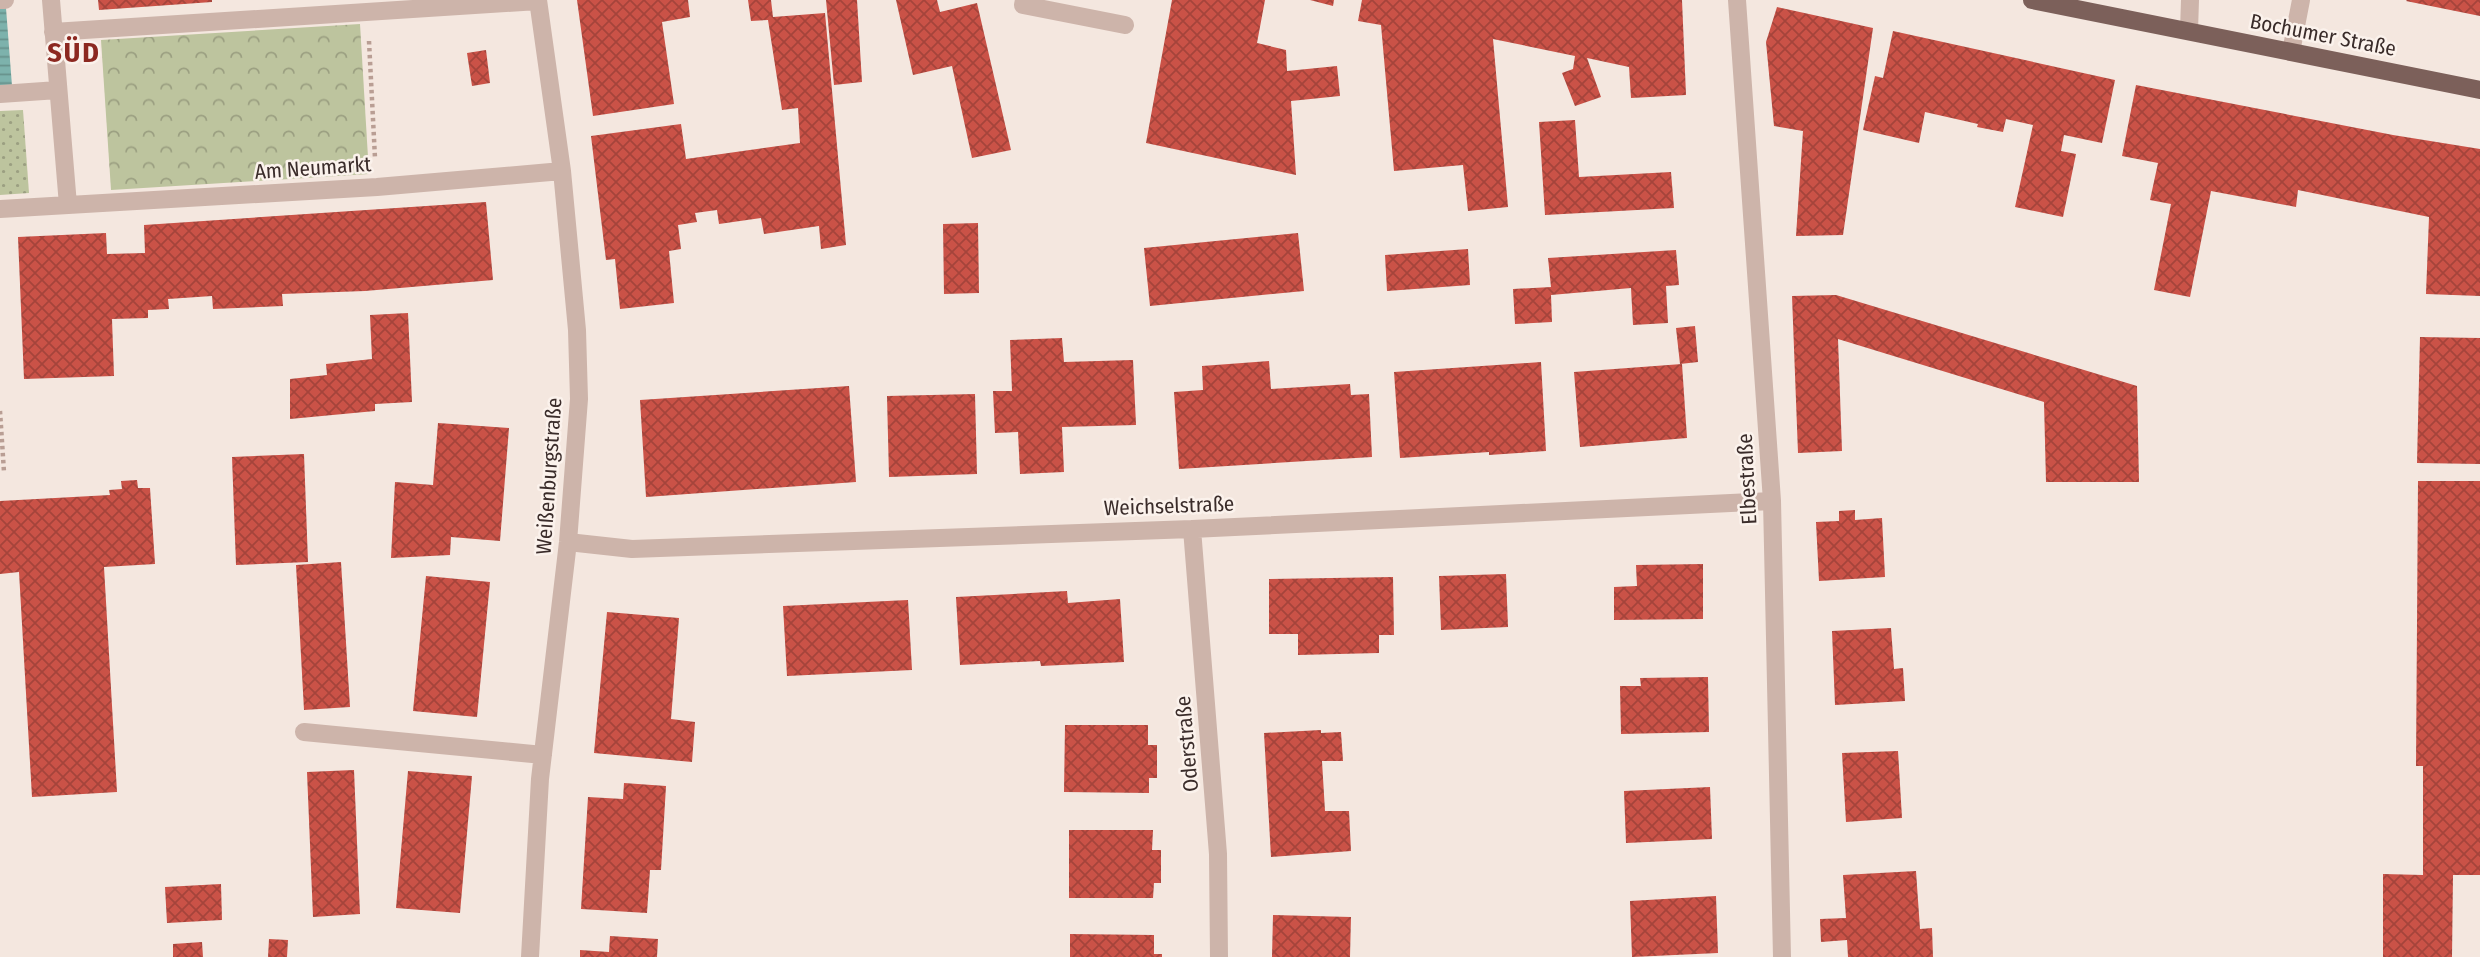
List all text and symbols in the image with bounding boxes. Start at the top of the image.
street label: Bochumer Straße [2248,8,2398,62]
district label: SÜD [47,36,101,69]
street label: Am Neumarkt [254,151,372,185]
street label: Weißenburgstraße [531,397,567,555]
street label: Elbestraße [1732,433,1762,525]
street label: Weichselstraße [1103,491,1235,521]
street label: Oderstraße [1170,695,1204,793]

